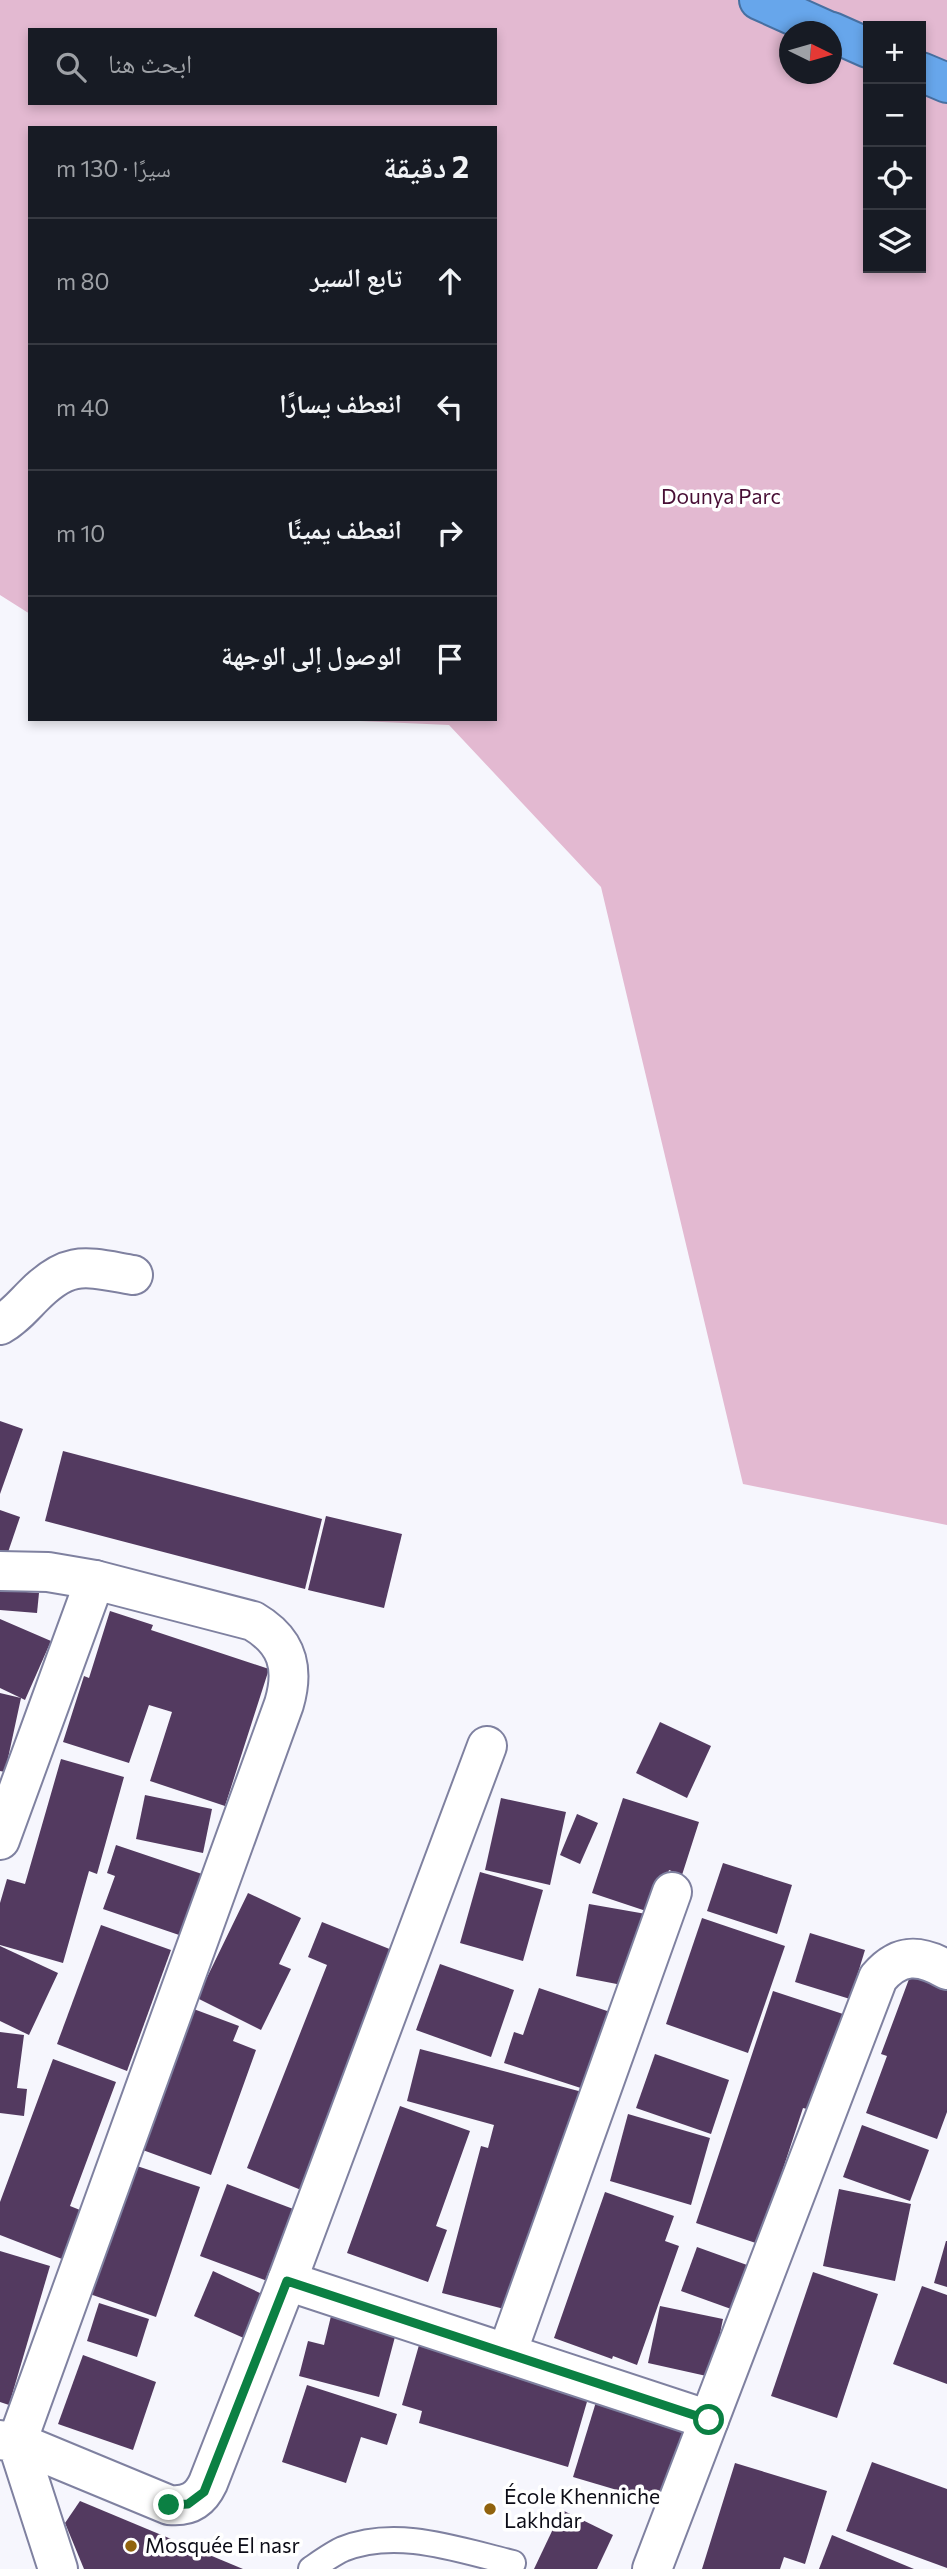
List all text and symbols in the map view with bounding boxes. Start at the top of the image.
north arrow [779,21,842,84]
map controls [863,21,926,273]
button: + [863,21,926,84]
search box [28,28,497,105]
text: ابحث هنا [108,47,192,78]
icon: search [52,48,90,86]
button: − [863,84,926,147]
text: 2 دقيقة [383,147,469,184]
button: locate [863,147,926,210]
text: سيرًا · 130 m [56,154,171,182]
button: layers [863,210,926,273]
text: تابع السير [310,261,402,292]
icon: ahead [431,262,469,300]
text: 80 m [56,267,109,295]
text: انعطف يسارًا [279,387,402,418]
icon: left [431,388,469,426]
text: 40 m [56,393,109,421]
park label: Dounya Parc [661,483,781,508]
text: انعطف يمينًا [287,513,402,544]
icon: right [431,514,469,552]
text: 10 m [56,519,105,547]
text: الوصول إلى الوجهة [221,639,402,670]
icon: arrive [431,640,469,678]
route start [693,2404,724,2435]
place label: École Khenniche Lakhdar [504,2483,660,2532]
route end [153,2489,184,2520]
marker: École Khenniche Lakhdar [482,2501,498,2517]
place label: Mosquée El nasr [145,2532,300,2557]
marker: Mosquée El nasr [123,2538,139,2554]

